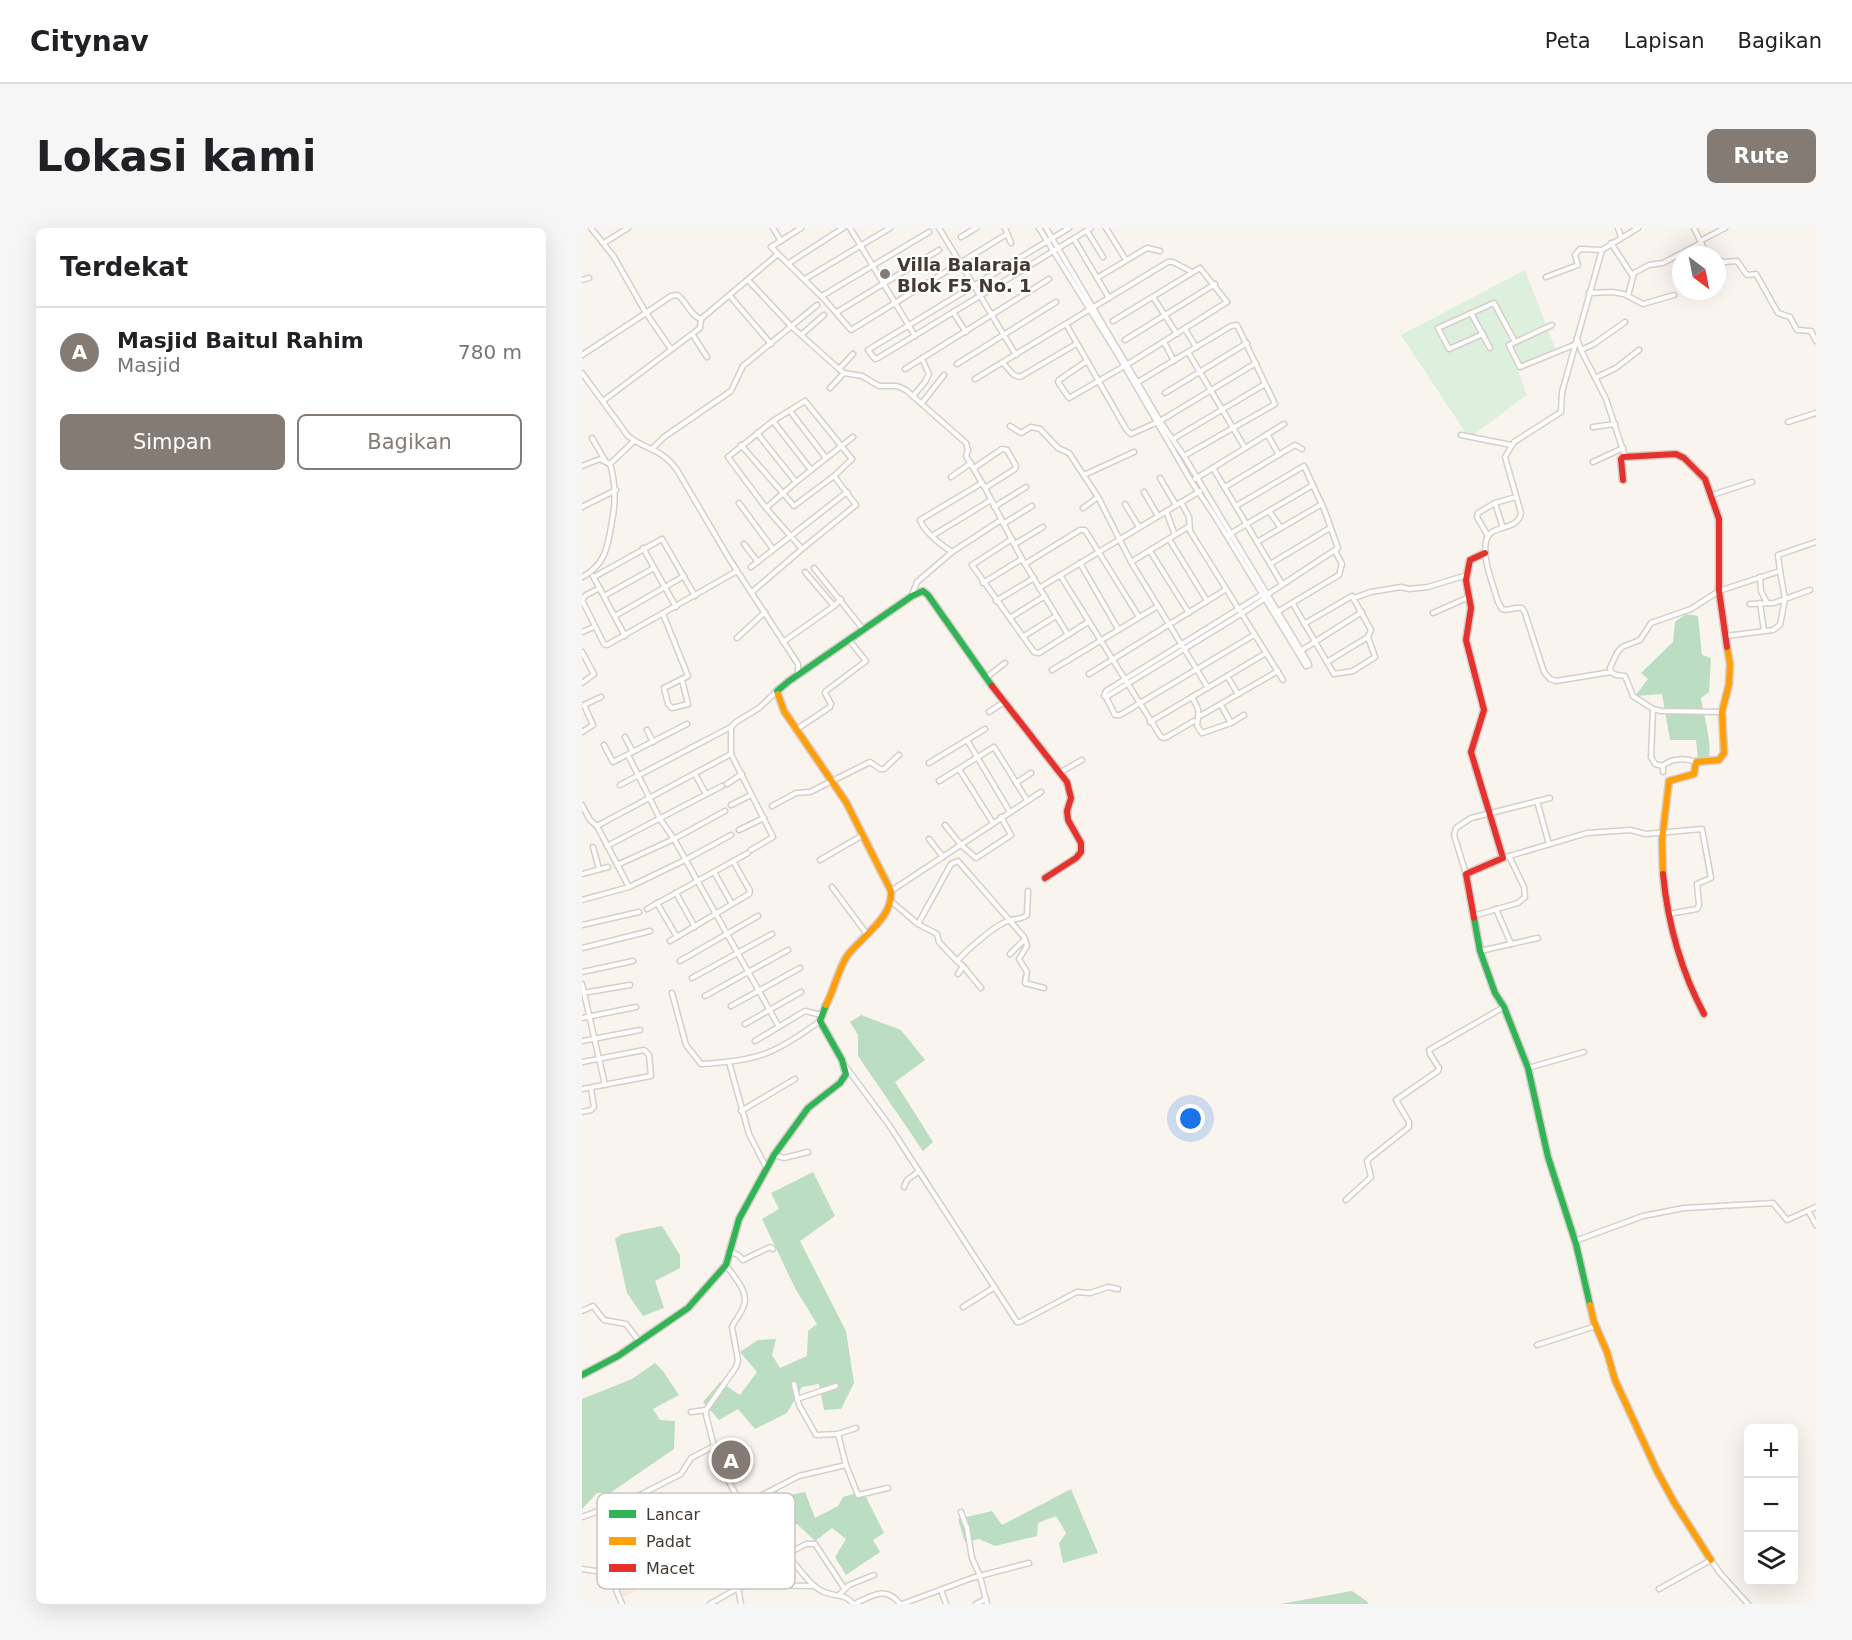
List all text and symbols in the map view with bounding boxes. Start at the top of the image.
text: Citynav [30,25,149,58]
text: Peta [1545,29,1591,53]
text: Lapisan [1624,29,1705,53]
text: Bagikan [1738,29,1822,53]
button: Rute [1707,129,1816,183]
text: Lokasi kami [36,132,316,181]
north arrow [1672,246,1726,300]
text: Terdekat [60,252,188,282]
place label: Villa Balaraja Blok F5 No. 1 [897,254,1032,296]
marker: Villa Balaraja Blok F5 No. 1 [878,267,892,281]
text: Masjid Baitul Rahim [117,328,364,353]
text: A [72,340,87,364]
text: 780 m [458,340,522,364]
text: Masjid [117,353,181,377]
button: Simpan [60,414,285,470]
button: Bagikan [297,414,522,470]
your location [1176,1104,1205,1133]
map controls [1744,1424,1798,1586]
button: + [1744,1424,1798,1478]
pin: A [712,1438,750,1482]
button: − [1744,1478,1798,1532]
legend [597,1493,795,1589]
text: Lancar [646,1505,700,1524]
text: Padat [646,1532,691,1551]
button: layers [1744,1532,1798,1586]
text: Macet [646,1559,695,1578]

